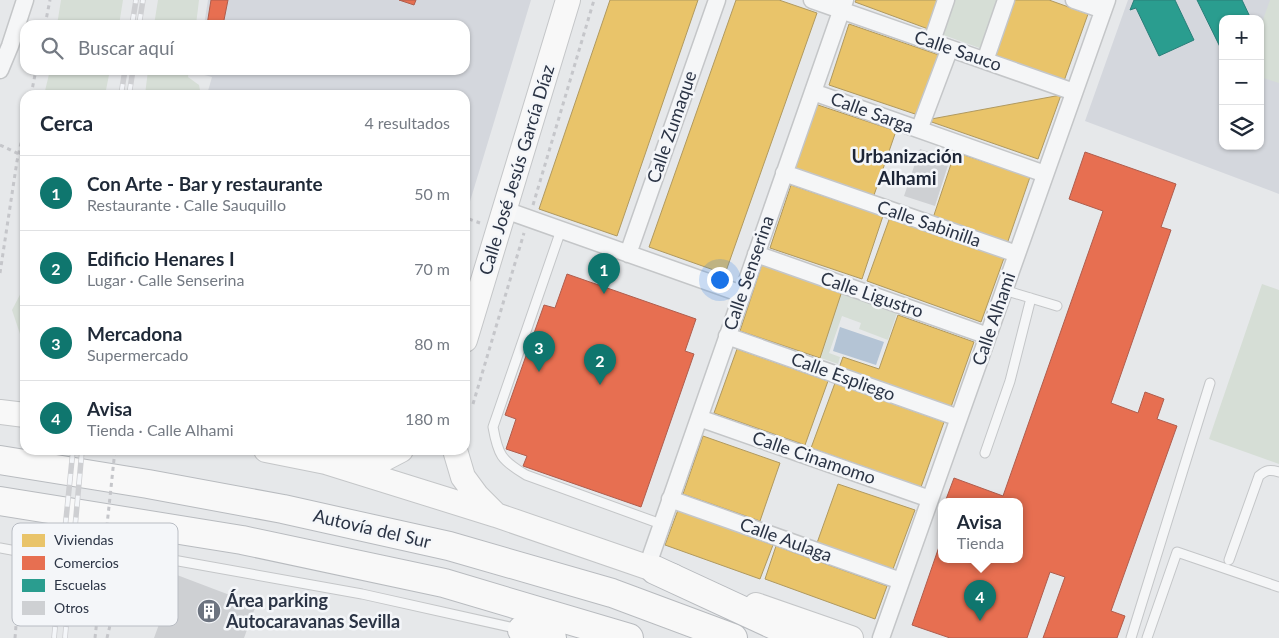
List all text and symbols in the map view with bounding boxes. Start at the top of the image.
map controls [1219,15,1264,150]
button: + [1219,15,1264,60]
search box [20,20,470,75]
street label: Calle Sauco [912,25,1005,75]
icon: search [38,34,66,62]
text: Buscar aquí [78,36,174,59]
button: − [1219,60,1264,105]
street label: Calle José Jesús García Díaz [474,62,559,277]
street label: Calle Zumaque [642,68,701,186]
street label: Calle Sarga [828,87,917,137]
button: layers [1219,105,1264,150]
text: Cerca [40,110,93,135]
text: 4 resultados [364,113,450,132]
district label: Urbanización Alhami [852,144,962,189]
text: Con Arte - Bar y restaurante [87,172,323,195]
text: 1 [51,184,61,203]
text: 50 m [414,184,450,203]
text: Restaurante · Calle Sauquillo [87,195,286,214]
street label: Calle Sabinilla [875,195,984,251]
street label: Calle Senserina [718,212,778,333]
text: Edificio Henares I [87,247,235,270]
pin: 1 [588,253,620,294]
text: 2 [51,259,61,278]
text: 70 m [414,259,450,278]
street label: Calle Ligustro [818,266,927,322]
your location [707,267,733,293]
street label: Calle Alhami [967,269,1019,368]
text: Lugar · Calle Senserina [87,270,244,289]
text: Mercadona [87,322,182,345]
pin: 3 [523,331,555,372]
text: 3 [51,334,61,353]
text: 80 m [414,334,450,353]
pin: 2 [584,344,616,385]
text: Supermercado [87,345,188,364]
street label: Calle Espliego [788,347,898,405]
text: Avisa [87,397,132,420]
text: 4 [51,409,61,428]
text: 180 m [405,409,450,428]
text: Tienda · Calle Alhami [87,420,234,439]
street label: Calle Cinamomo [750,426,879,488]
popup [938,498,1023,563]
street label: Autovía del Sur [311,504,434,552]
text: Avisa [957,510,1002,533]
street label: Calle Aulaga [737,512,835,566]
legend [12,523,178,626]
text: Viviendas [54,531,114,548]
text: Tienda [957,533,1004,552]
text: Comercios [54,554,119,571]
text: Escuelas [54,576,106,593]
pin: 4 [964,580,996,621]
place label: Área parking Autocaravanas Sevilla [225,589,400,632]
building icon: Área parking Autocaravanas Sevilla [196,598,222,624]
text: Otros [54,599,89,616]

